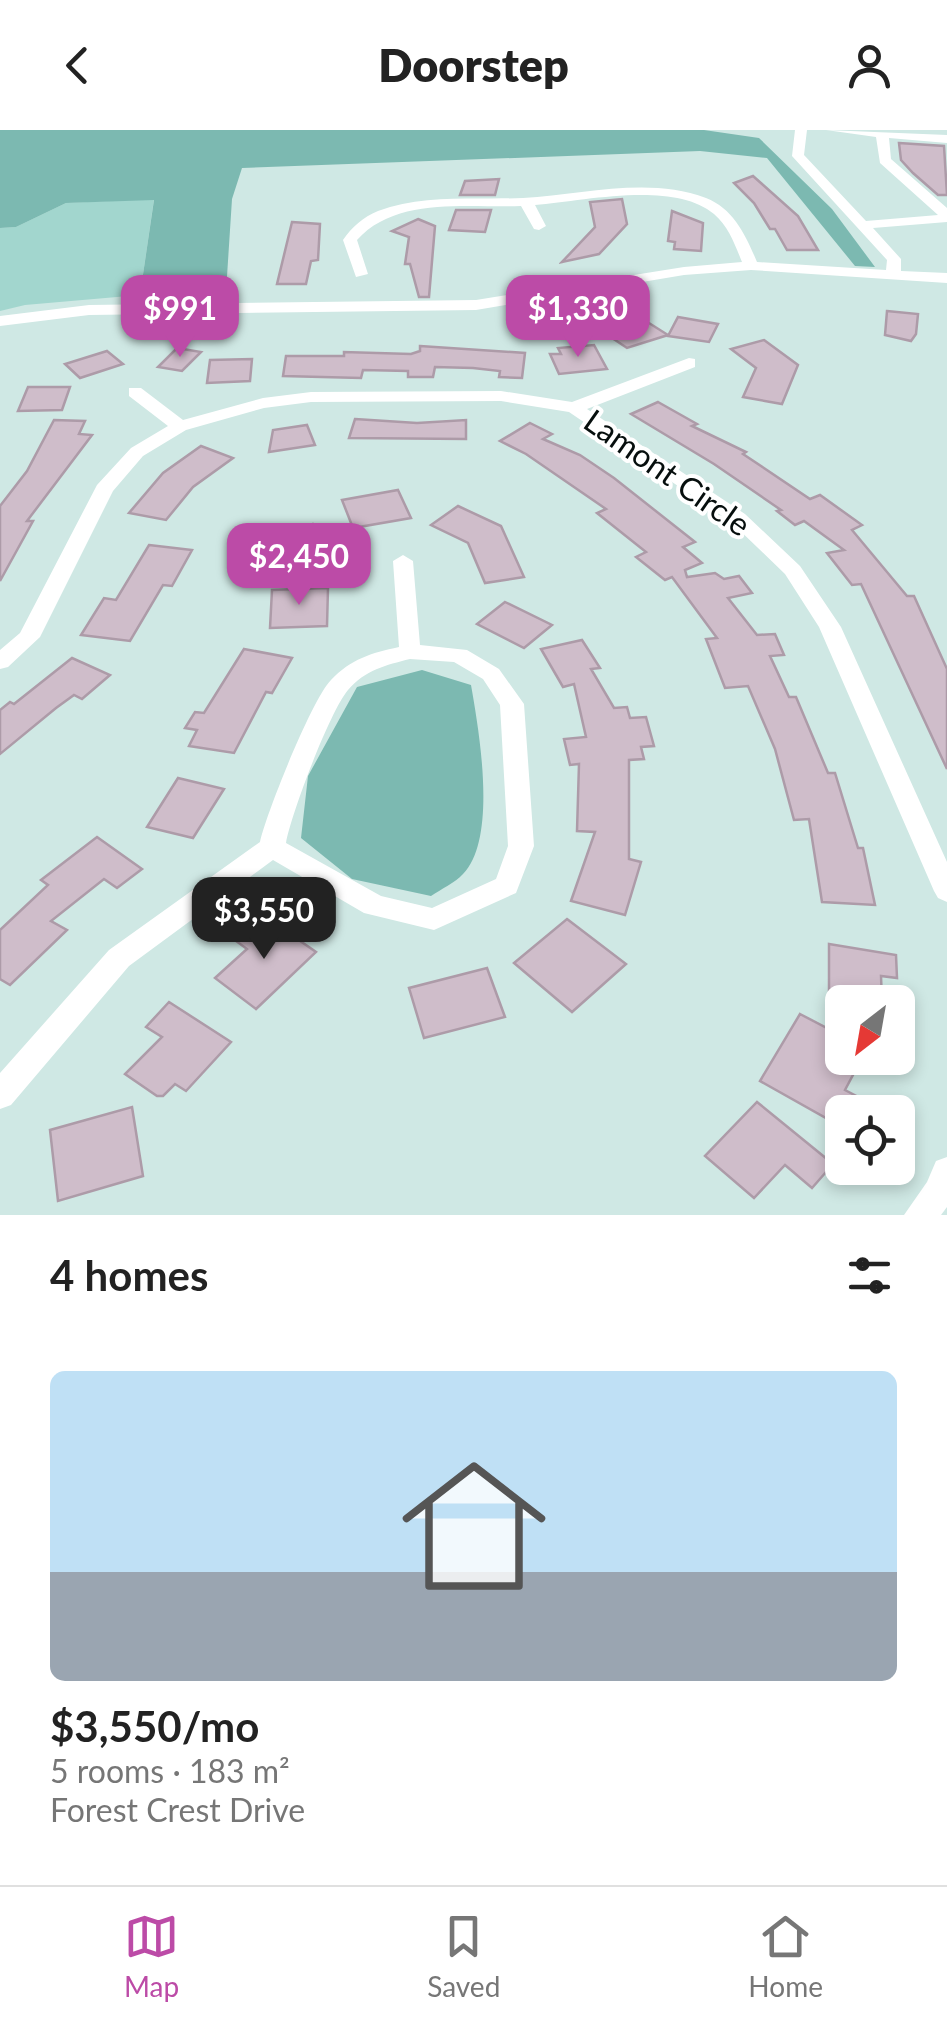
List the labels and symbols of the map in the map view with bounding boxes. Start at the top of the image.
pin: $991 [121,275,239,360]
pin: $1,330 [497,275,659,360]
street label: Lamont Circle [577,400,758,543]
pin: $2,450 [218,523,380,608]
pin: $3,550 [183,877,345,962]
north arrow [825,985,915,1075]

